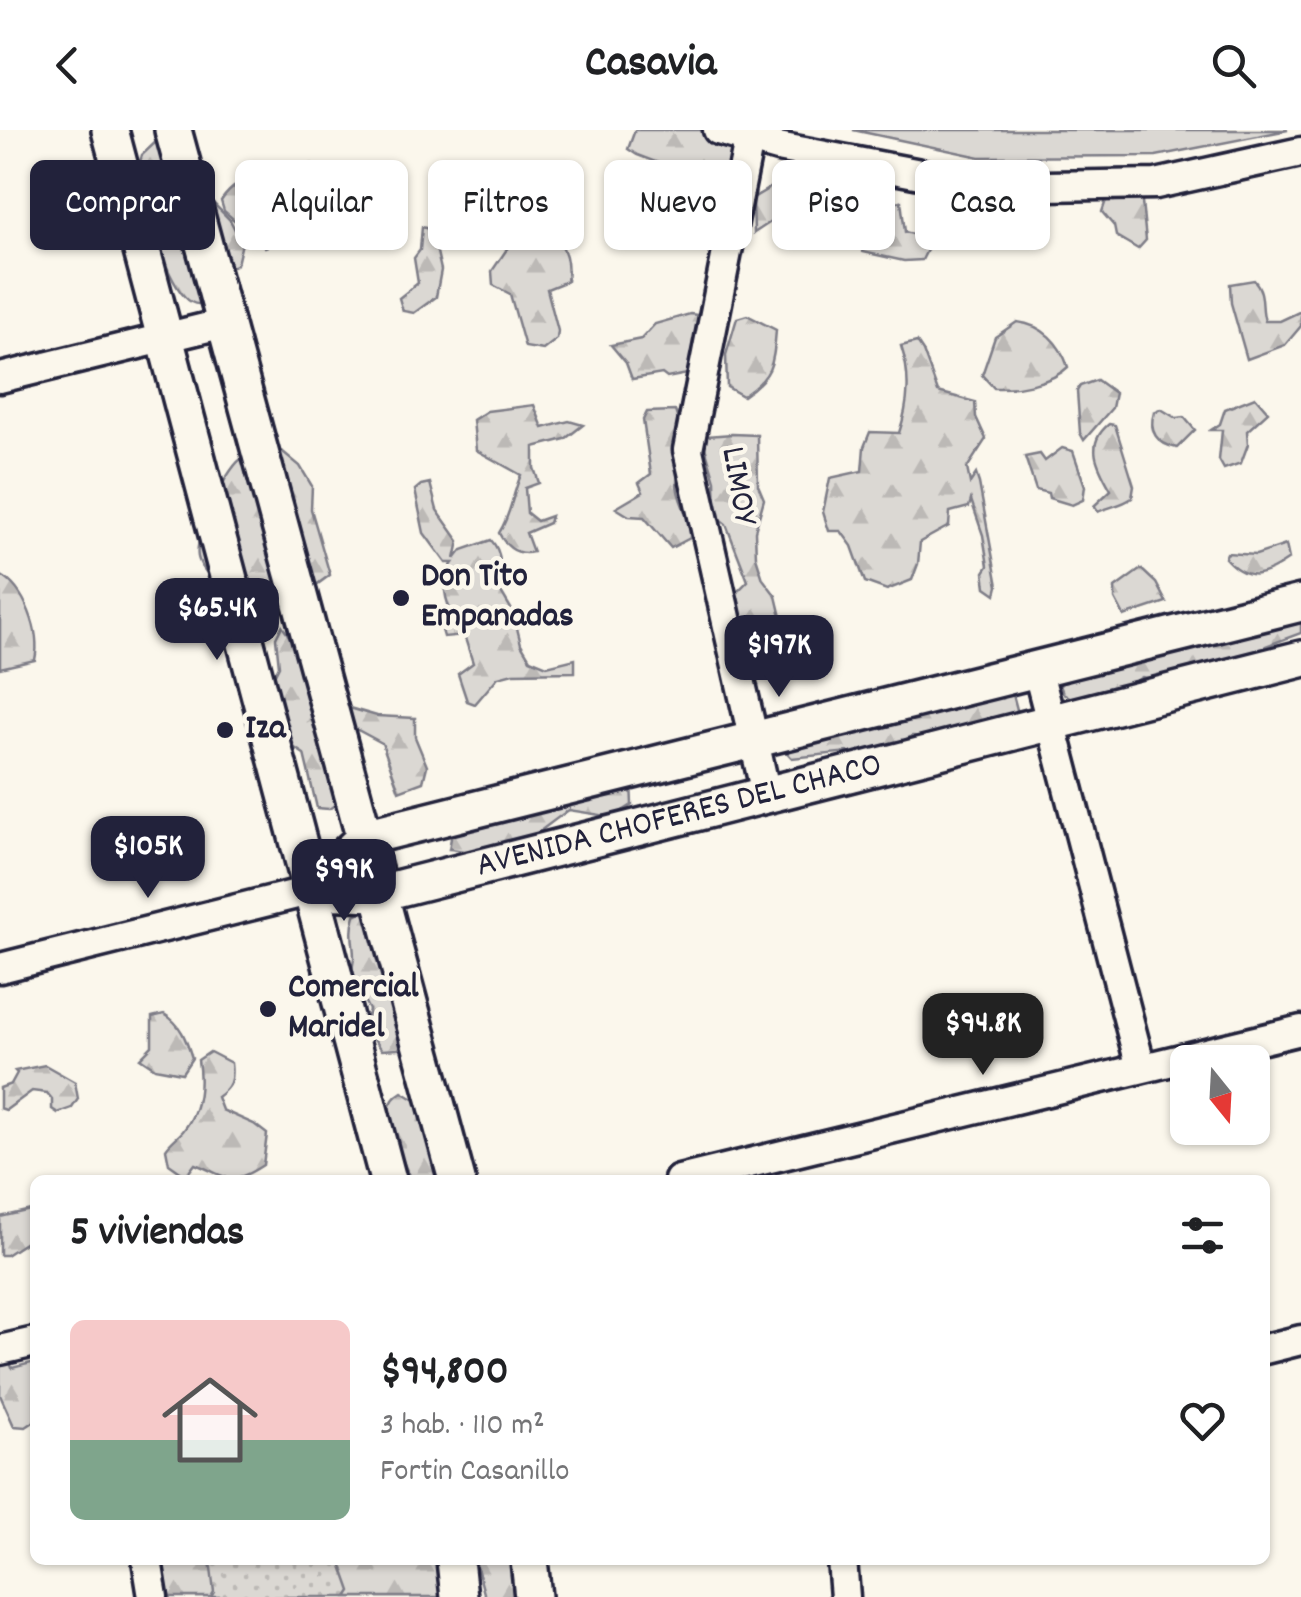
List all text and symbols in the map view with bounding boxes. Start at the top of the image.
text: Casavia [585,33,716,97]
icon: back [40,38,95,93]
icon: search [1206,38,1261,93]
chip: Comprar [30,160,215,250]
chip: Alquilar [235,160,408,250]
chip: Filtros [428,160,584,250]
chip: Nuevo [604,160,752,250]
chip: Piso [772,160,895,250]
chip: Casa [915,160,1050,250]
street label: LIMOY [706,443,769,530]
place label: Don Tito Empanadas [421,553,574,643]
pin: $65.4K [136,578,298,663]
text: $65.4K [177,587,257,633]
marker: Don Tito Empanadas [390,587,412,609]
pin: $197K [709,615,849,700]
text: $197K [747,624,811,670]
place label: Iza [245,705,287,755]
marker: Iza [214,719,236,741]
street label: AVENIDA CHOFERES DEL CHACO [471,741,887,892]
pin: $105K [78,816,218,901]
text: $105K [113,825,183,871]
pin: $99K [285,839,403,924]
text: $99K [314,848,374,894]
place label: Comercial Maridel [288,964,419,1054]
pin: $94.8K [902,993,1064,1078]
marker: Comercial Maridel [257,998,279,1020]
text: $94.8K [944,1002,1022,1048]
north arrow [1170,1045,1270,1145]
map controls [1170,1045,1270,1145]
text: 5 viviendas [70,1205,244,1265]
icon: filters [1175,1208,1230,1263]
text: $94,800 [380,1344,509,1404]
icon: home [150,1360,270,1480]
icon: heart [1175,1393,1230,1448]
text: 3 hab. · 110 m² [380,1404,545,1450]
text: Fortin Casanillo [380,1450,570,1496]

